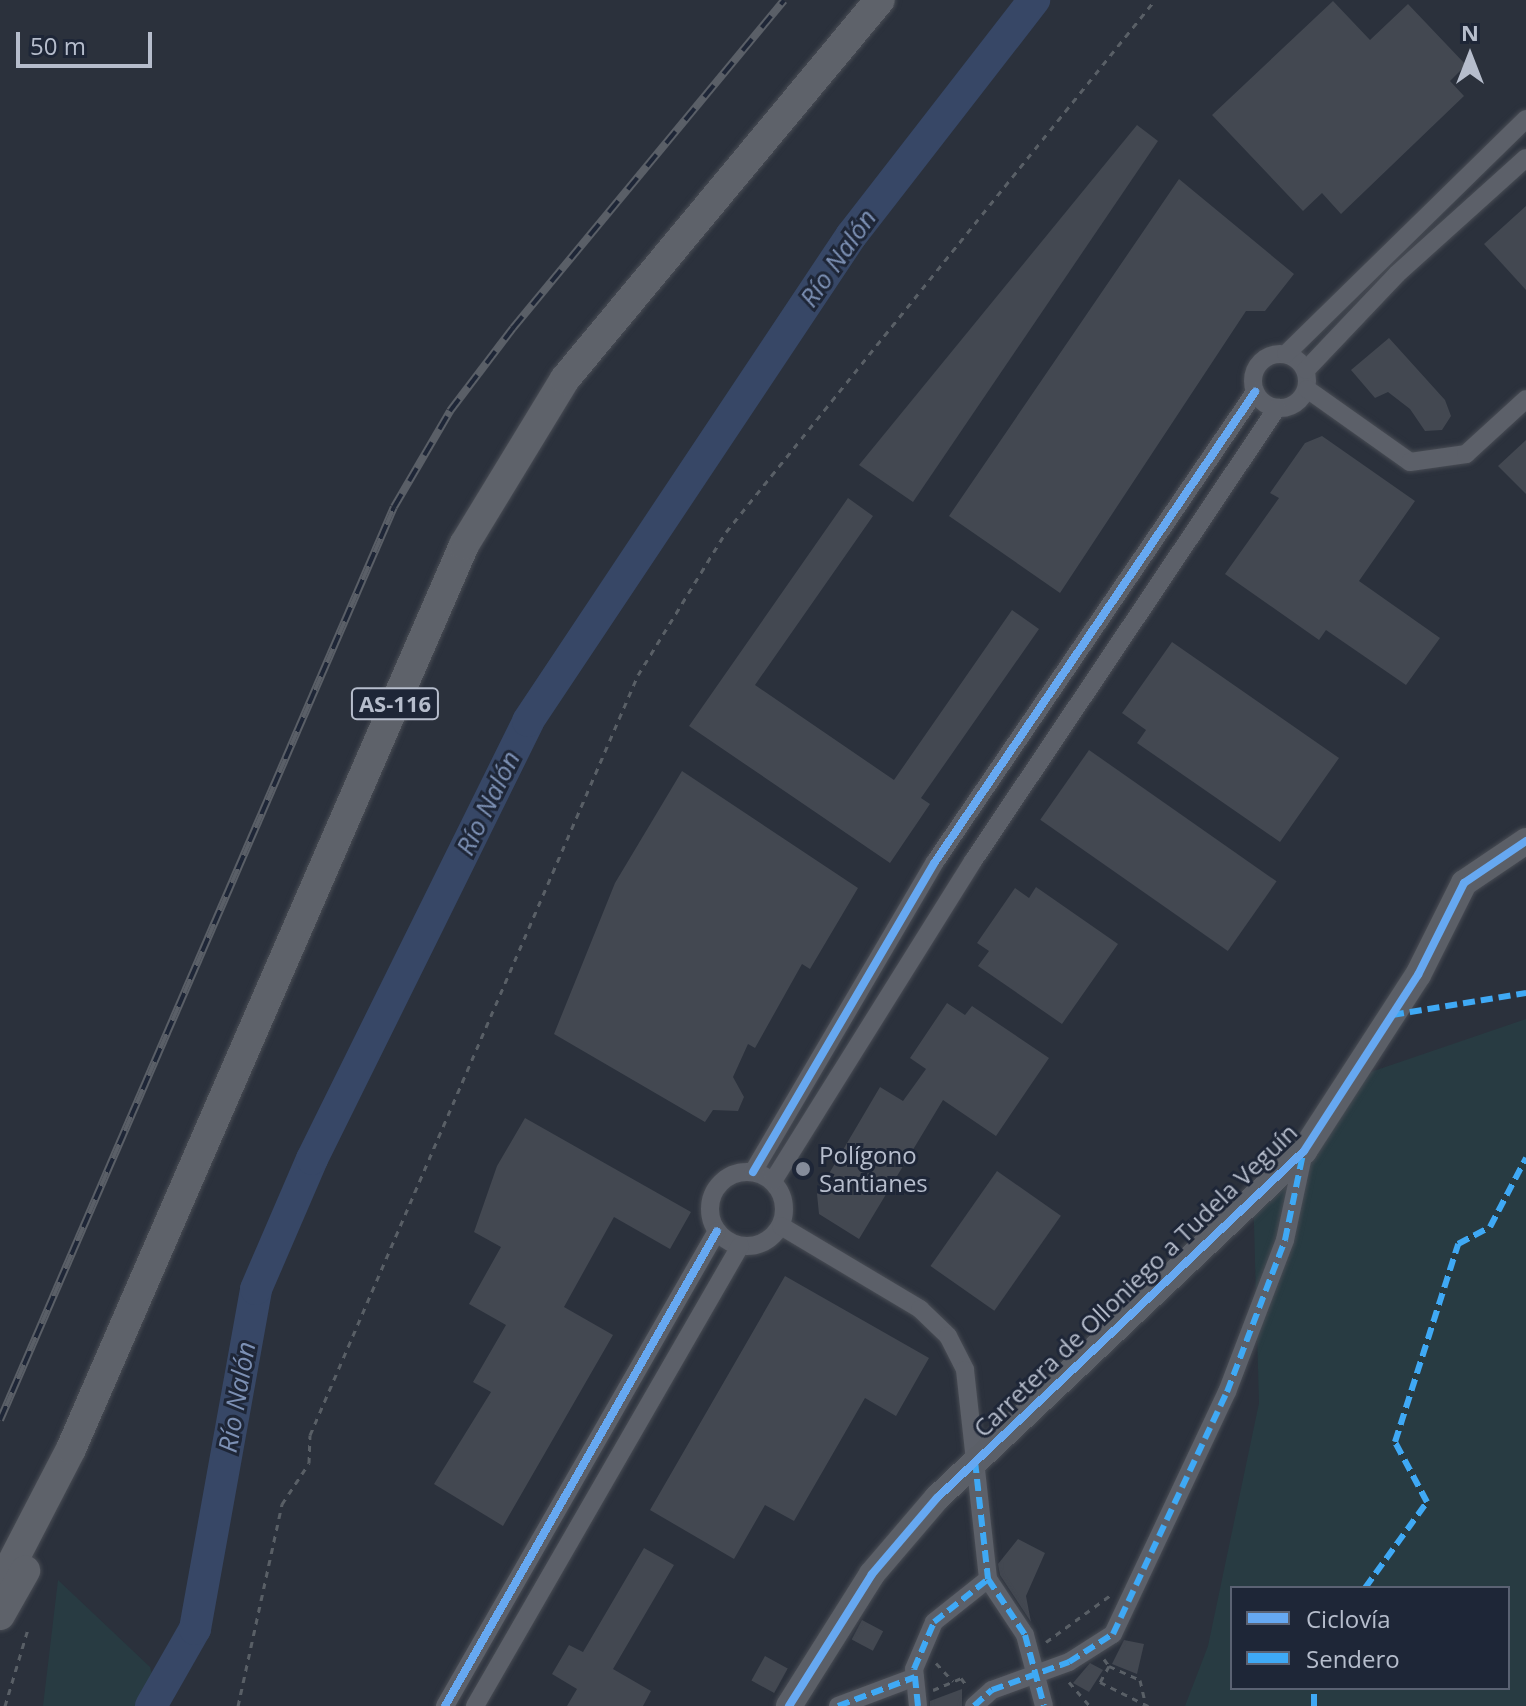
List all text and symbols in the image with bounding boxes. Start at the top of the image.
scale bar [20,16,156,66]
north arrow [1430,16,1510,96]
text: N [1461,17,1479,47]
text: 50 m [30,29,86,62]
water label: Río Nalón [793,203,883,313]
road number: AS-116 [349,686,441,722]
water label: Río Nalón [449,746,527,860]
street label: Carretera de Olloniego a Tudela Veguín [967,1117,1303,1443]
place label: Polígono Santianes [819,1141,928,1197]
marker: Polígono Santianes [794,1160,812,1178]
water label: Río Nalón [212,1339,262,1455]
legend [1230,1586,1510,1690]
text: Ciclovía [1306,1602,1391,1635]
text: Sendero [1306,1642,1400,1675]

